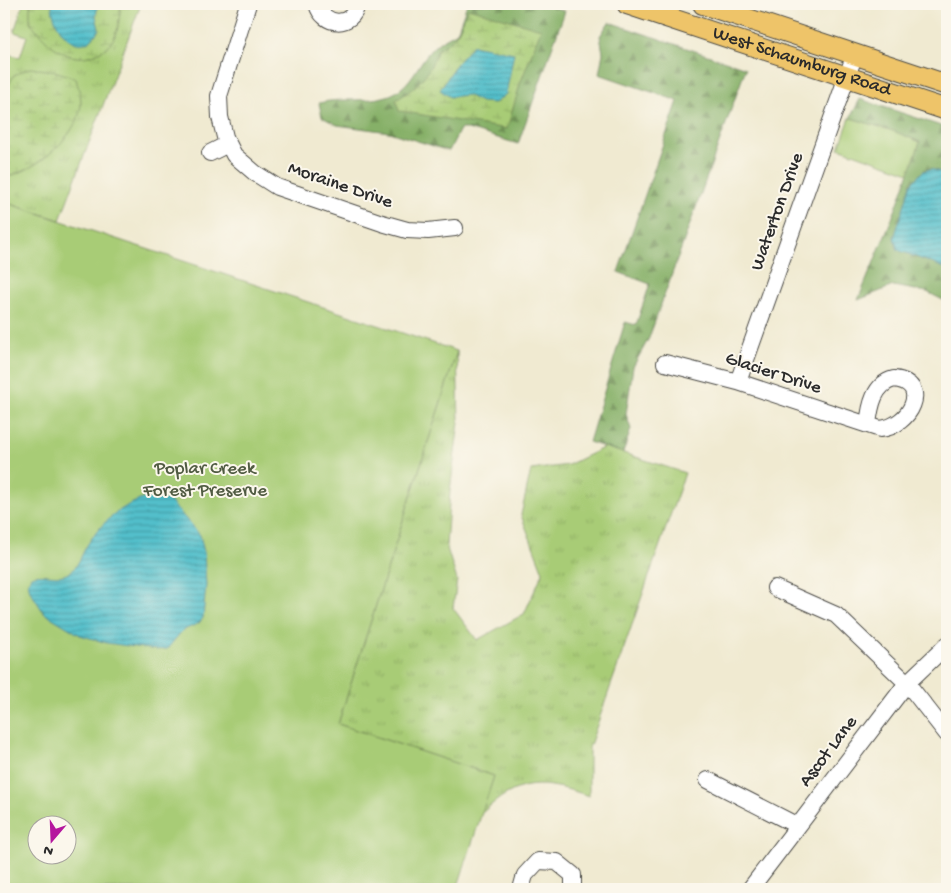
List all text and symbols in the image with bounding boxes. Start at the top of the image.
street label: West Schaumburg Road [710,22,895,103]
street label: Waterton Drive [746,150,810,274]
street label: Moraine Drive [285,157,396,215]
street label: Glacier Drive [722,348,824,400]
park label: Poplar Creek Forest Preserve [142,458,267,503]
street label: Ascot Lane [795,712,863,792]
north arrow [28,816,78,866]
text: N [41,840,56,859]

